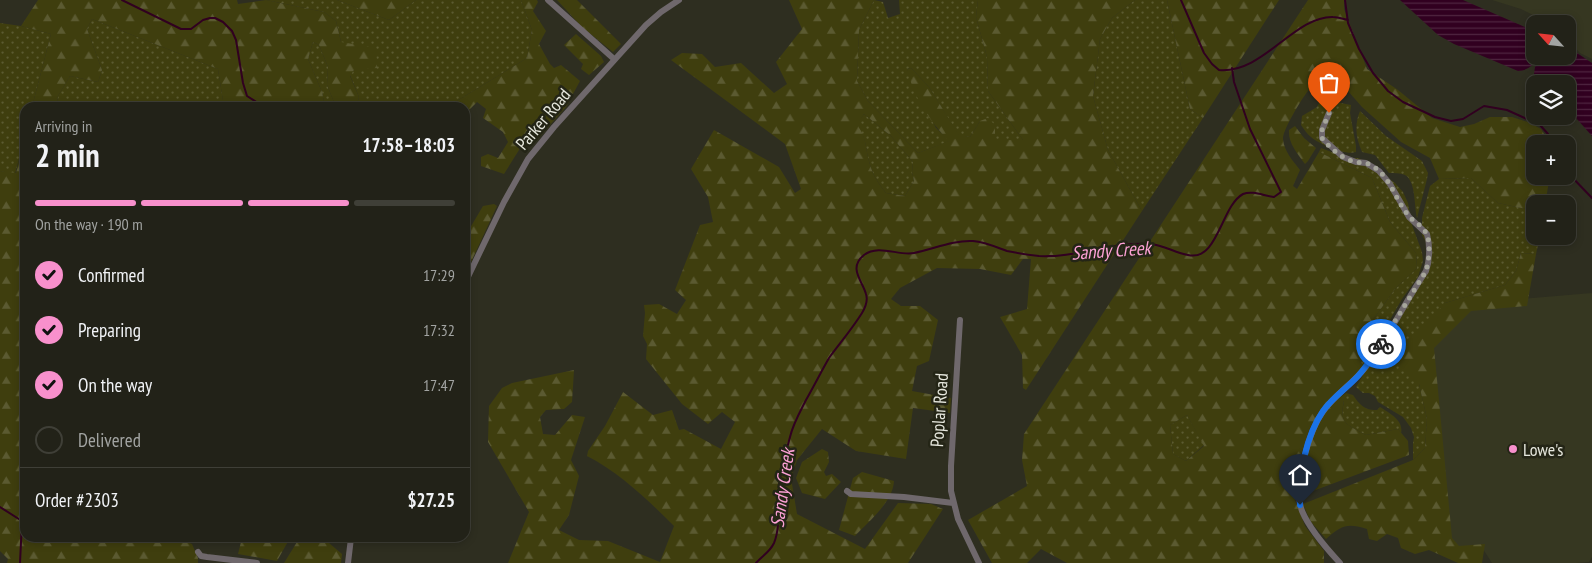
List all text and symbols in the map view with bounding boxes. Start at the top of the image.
north arrow [1526,15,1576,65]
map controls [1526,15,1576,245]
pin [1308,62,1350,113]
icon: bag [1315,69,1343,97]
button: layers [1526,75,1576,125]
street label: Parker Road [511,83,575,155]
text: Arriving in [35,116,92,136]
text: 17:58–18:03 [362,133,455,157]
text: 2 min [35,134,100,176]
button: + [1526,135,1576,185]
button: − [1526,195,1576,245]
text: On the way · 190 m [35,214,143,234]
water label: Sandy Creek [1071,235,1154,265]
icon: check [35,261,63,289]
text: Confirmed [78,263,145,287]
text: 17:29 [423,265,455,285]
icon: check [35,316,63,344]
text: Preparing [78,318,141,342]
courier [1356,319,1406,369]
text: 17:32 [423,320,455,340]
icon: bike [1367,330,1395,358]
icon: check [35,371,63,399]
street label: Poplar Road [925,372,953,448]
text: On the way [78,373,152,397]
text: 17:47 [423,375,455,395]
text: Delivered [78,428,141,452]
place label: Lowe's [1523,438,1563,461]
marker: Lowe's [1507,443,1519,455]
water label: Sandy Creek [765,444,800,529]
pin [1279,454,1321,505]
icon: home [1286,461,1314,489]
text: Order #2303 [35,488,119,512]
text: $27.25 [407,488,455,512]

